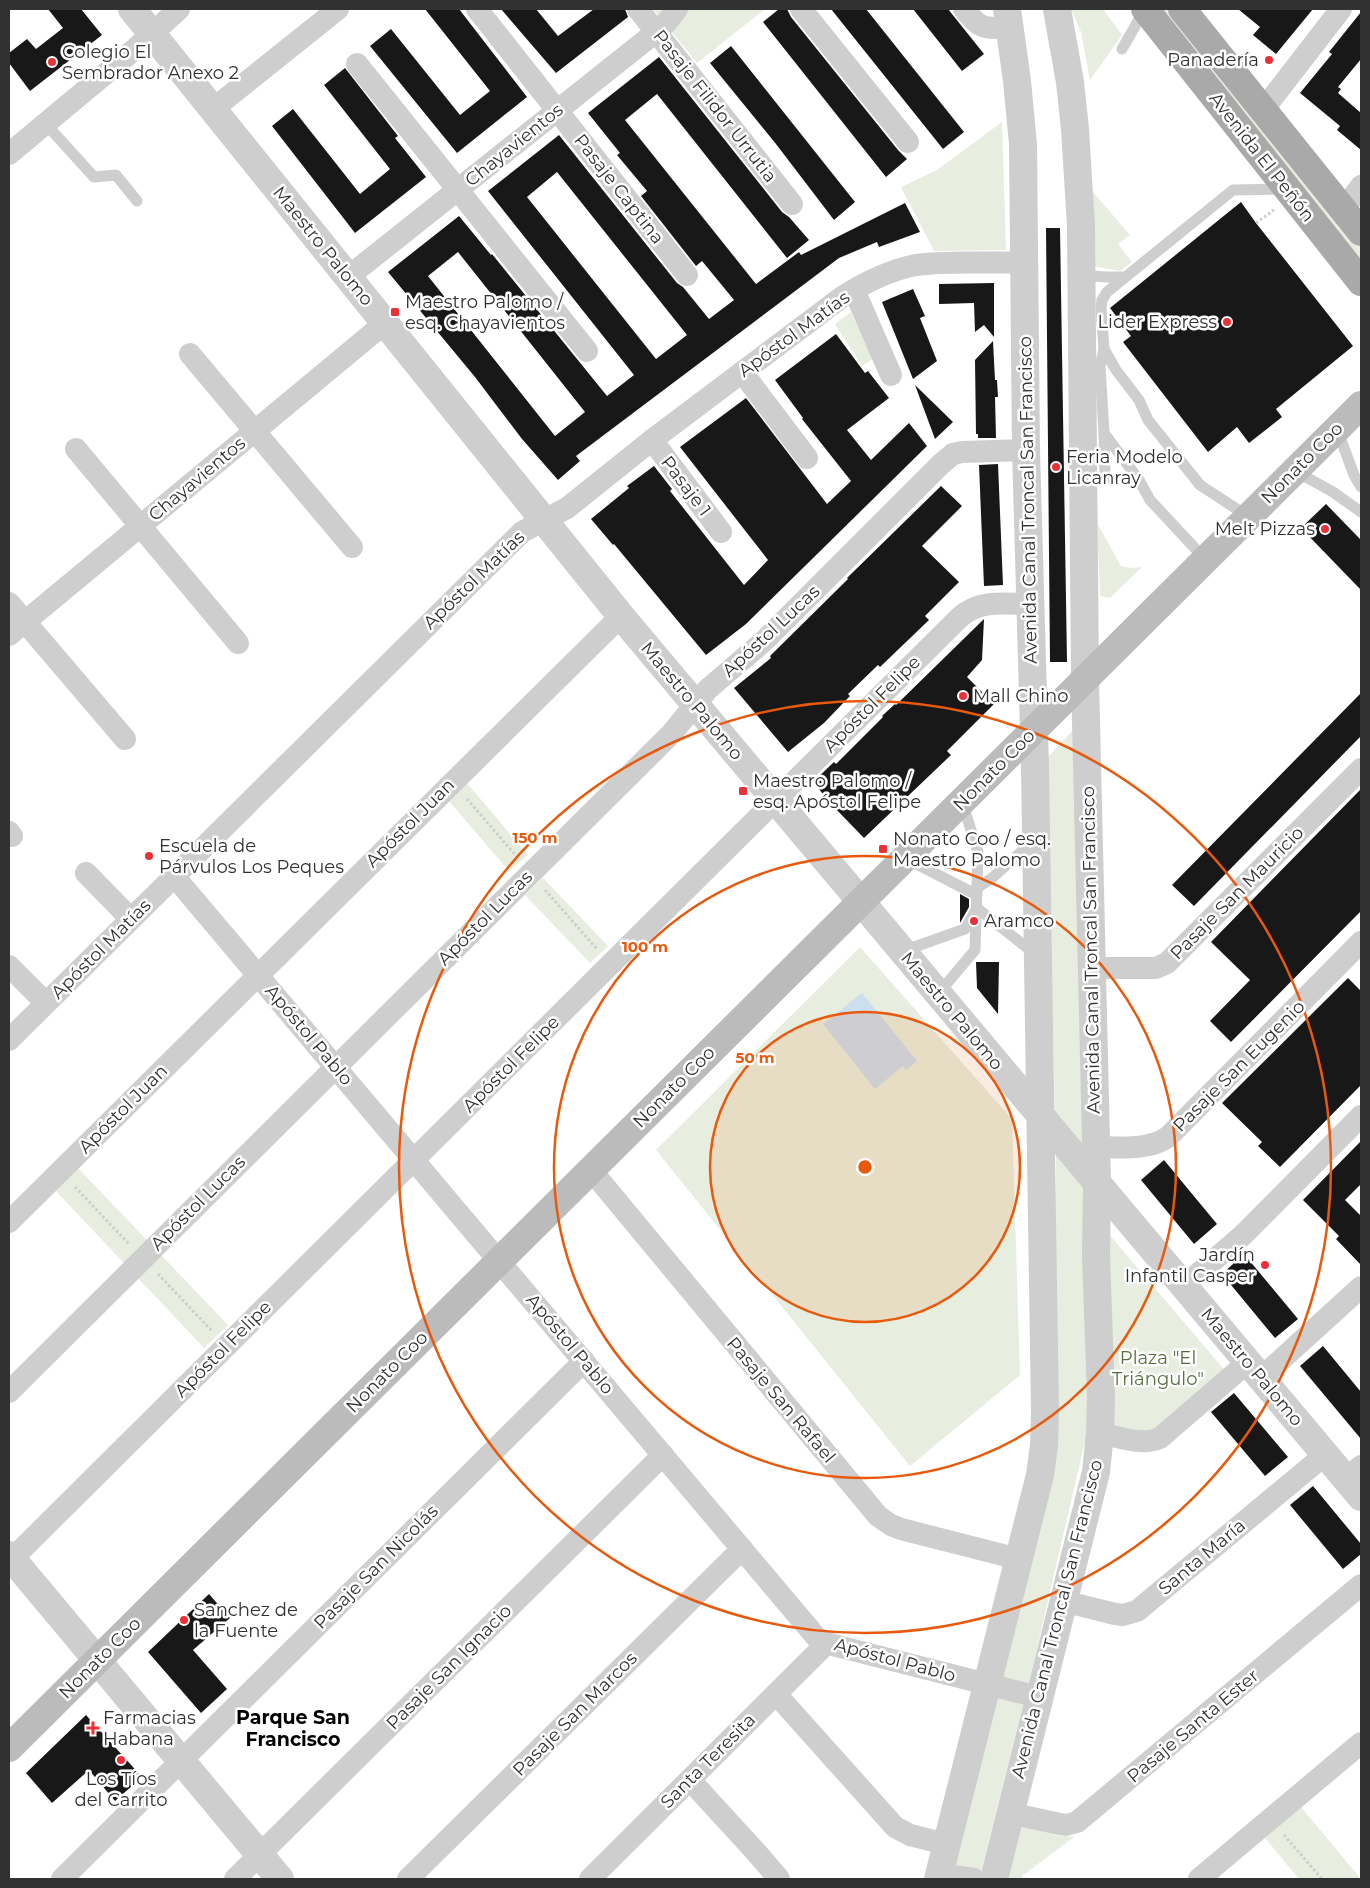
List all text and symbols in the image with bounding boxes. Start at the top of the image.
street label: Pasaje Filidor Urrutia [648,25,782,187]
place label: Colegio El Sembrador Anexo 2 [62,41,239,84]
place label: Panadería [1167,49,1259,71]
marker: Panadería [1263,54,1275,66]
marker: Colegio El Sembrador Anexo 2 [46,56,58,68]
street label: Avenida El Peñón [1205,88,1319,226]
street label: Chayavientos [461,99,568,191]
street label: Pasaje Captina [569,130,669,248]
street label: Maestro Palomo [268,182,378,310]
street label: Apóstol Matías [734,286,854,382]
place label: Maestro Palomo / esq. Chayavientos [405,291,565,334]
marker: Maestro Palomo / esq. Chayavientos [389,306,401,318]
place label: Lider Express [1098,311,1217,333]
marker: Lider Express [1221,316,1233,328]
street label: Avenida Canal Troncal San Francisco [1014,336,1042,664]
street label: Nonato Coo [1257,418,1347,508]
street label: Chayavientos [144,432,250,526]
place label: Feria Modelo Licanray [1066,446,1183,489]
street label: Pasaje 1 [656,452,716,520]
marker: Feria Modelo Licanray [1050,461,1062,473]
place label: Melt Pizzas [1215,518,1315,540]
marker: Melt Pizzas [1319,523,1331,535]
street label: Apóstol Matías [419,526,529,634]
street label: Apóstol Lucas [718,580,824,682]
street label: Maestro Palomo [636,637,748,765]
street label: Apóstol Felipe [819,651,925,757]
place label: Mall Chino [973,685,1068,707]
marker: Mall Chino [957,690,969,702]
street label: Nonato Coo [949,725,1039,815]
place label: Maestro Palomo / esq. Apóstol Felipe [753,770,921,813]
street label: Apóstol Juan [361,774,459,872]
marker: Maestro Palomo / esq. Apóstol Felipe [737,785,749,797]
street label: Avenida Canal Troncal San Francisco [1077,786,1105,1114]
street label: Pasaje San Mauricio [1166,822,1308,964]
text: 150 m [513,828,557,847]
place label: Nonato Coo / esq. Maestro Palomo [893,828,1051,871]
place label: Escuela de Párvulos Los Peques [159,835,344,878]
marker: Nonato Coo / esq. Maestro Palomo [877,843,889,855]
marker: Escuela de Párvulos Los Peques [143,850,155,862]
street label: Apóstol Lucas [433,866,537,970]
street label: Apóstol Matías [46,894,156,1004]
place label: Aramco [984,910,1054,932]
marker: Aramco [968,915,980,927]
text: 100 m [622,937,668,956]
street label: Maestro Palomo [896,947,1008,1075]
street label: Apóstol Pablo [261,980,357,1090]
street label: Pasaje San Eugenio [1169,996,1309,1136]
street label: Apóstol Felipe [458,1011,564,1117]
street label: Nonato Coo [629,1042,719,1132]
text: 50 m [735,1048,775,1067]
street label: Apóstol Juan [74,1060,172,1158]
street label: Apóstol Lucas [146,1151,250,1255]
centre of rings [856,1158,874,1176]
place label: Jardín Infantil Casper [1125,1244,1255,1287]
marker: Jardín Infantil Casper [1259,1259,1271,1271]
street label: Apóstol Pablo [522,1289,618,1399]
street label: Apóstol Felipe [170,1296,276,1402]
street label: Maestro Palomo [1196,1303,1308,1431]
street label: Nonato Coo [342,1327,432,1417]
street label: Pasaje San Rafael [722,1333,840,1467]
park label: Plaza "El Triángulo" [1112,1347,1204,1390]
street label: Avenida Canal Troncal San Francisco [1007,1457,1107,1781]
street label: Pasaje San Nicolás [309,1500,443,1634]
street label: Santa María [1154,1514,1250,1600]
place label: Sanchez de la Fuente [194,1599,298,1642]
street label: Pasaje San Ignacio [382,1600,516,1734]
street label: Nonato Coo [55,1613,145,1703]
marker: Sanchez de la Fuente [178,1614,190,1626]
street label: Apóstol Pablo [832,1633,958,1687]
street label: Pasaje San Marcos [508,1647,642,1781]
street label: Pasaje Santa Ester [1123,1665,1263,1787]
district label: Parque San Francisco [236,1706,350,1751]
place label: Farmacias Habana [103,1707,196,1750]
street label: Santa Teresita [656,1709,760,1813]
marker: Farmacias Habana [87,1722,99,1734]
marker: Los Tíos del Carrito [115,1754,127,1766]
place label: Los Tíos del Carrito [75,1768,167,1811]

